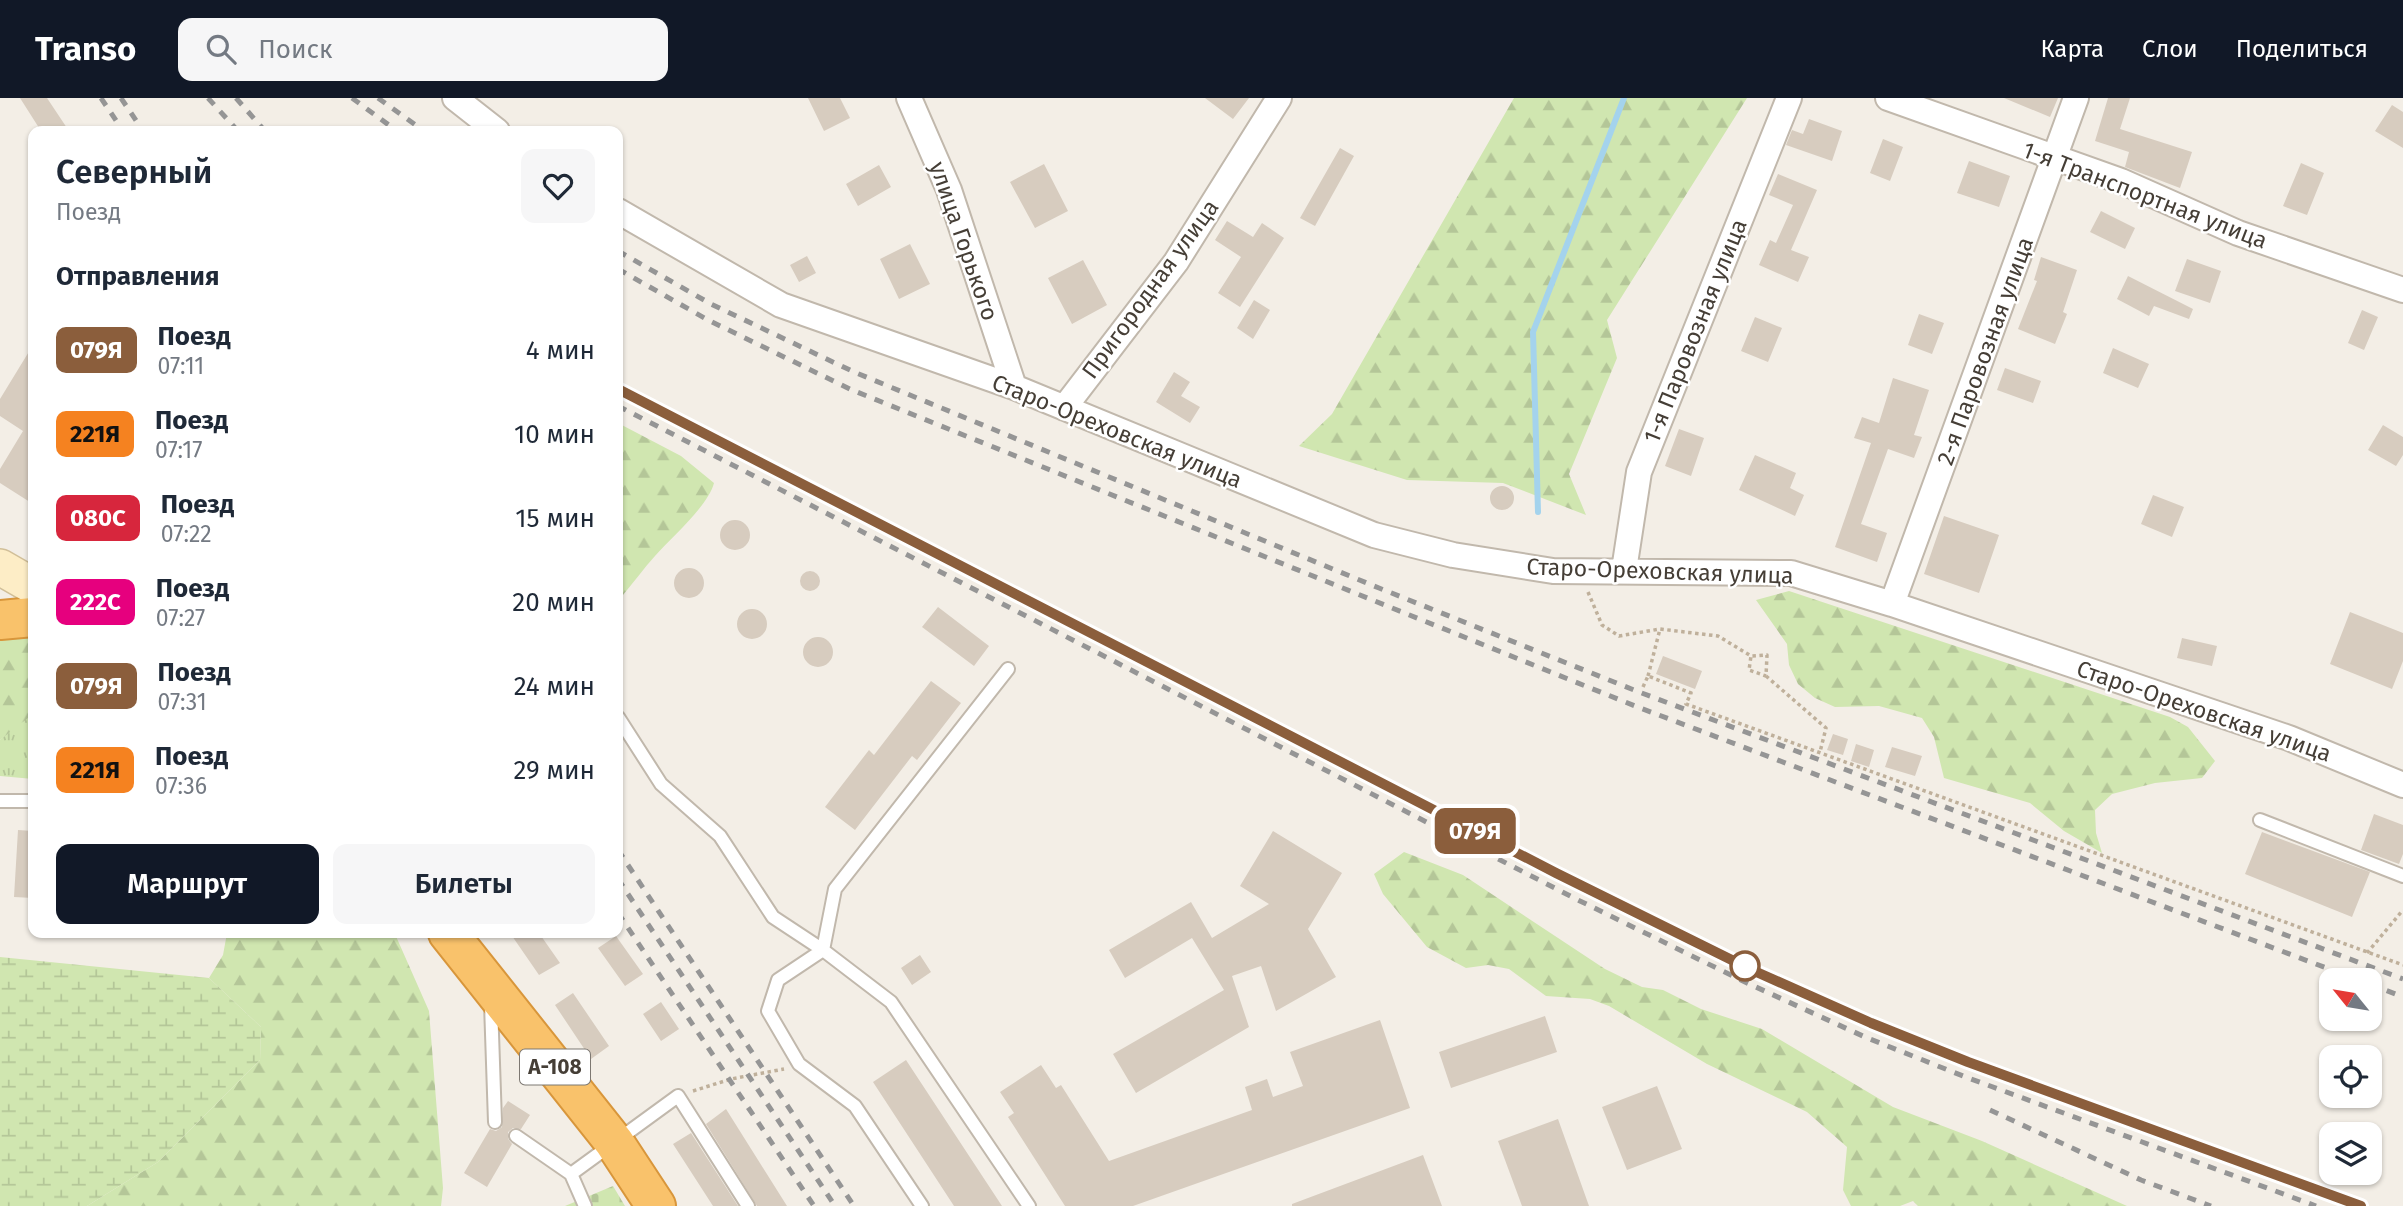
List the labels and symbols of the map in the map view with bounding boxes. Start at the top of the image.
street label: 1-я Транспортная улица [2019,135,2271,255]
street label: улица Горького [924,158,1004,324]
street label: Пригородная улица [1076,194,1224,384]
street label: 1-я Паровозная улица [1637,215,1753,447]
street label: 2-я Паровозная улица [1931,233,2039,469]
street label: Старо-Ореховская улица [988,368,1246,494]
street label: Старо-Ореховская улица [1526,552,1794,590]
street label: Старо-Ореховская улица [2073,654,2335,768]
line badge: 079Я [1426,808,1524,854]
unlabelled marker [1730,951,1760,981]
north arrow [2319,968,2382,1031]
road number: А-108 [520,1049,590,1084]

